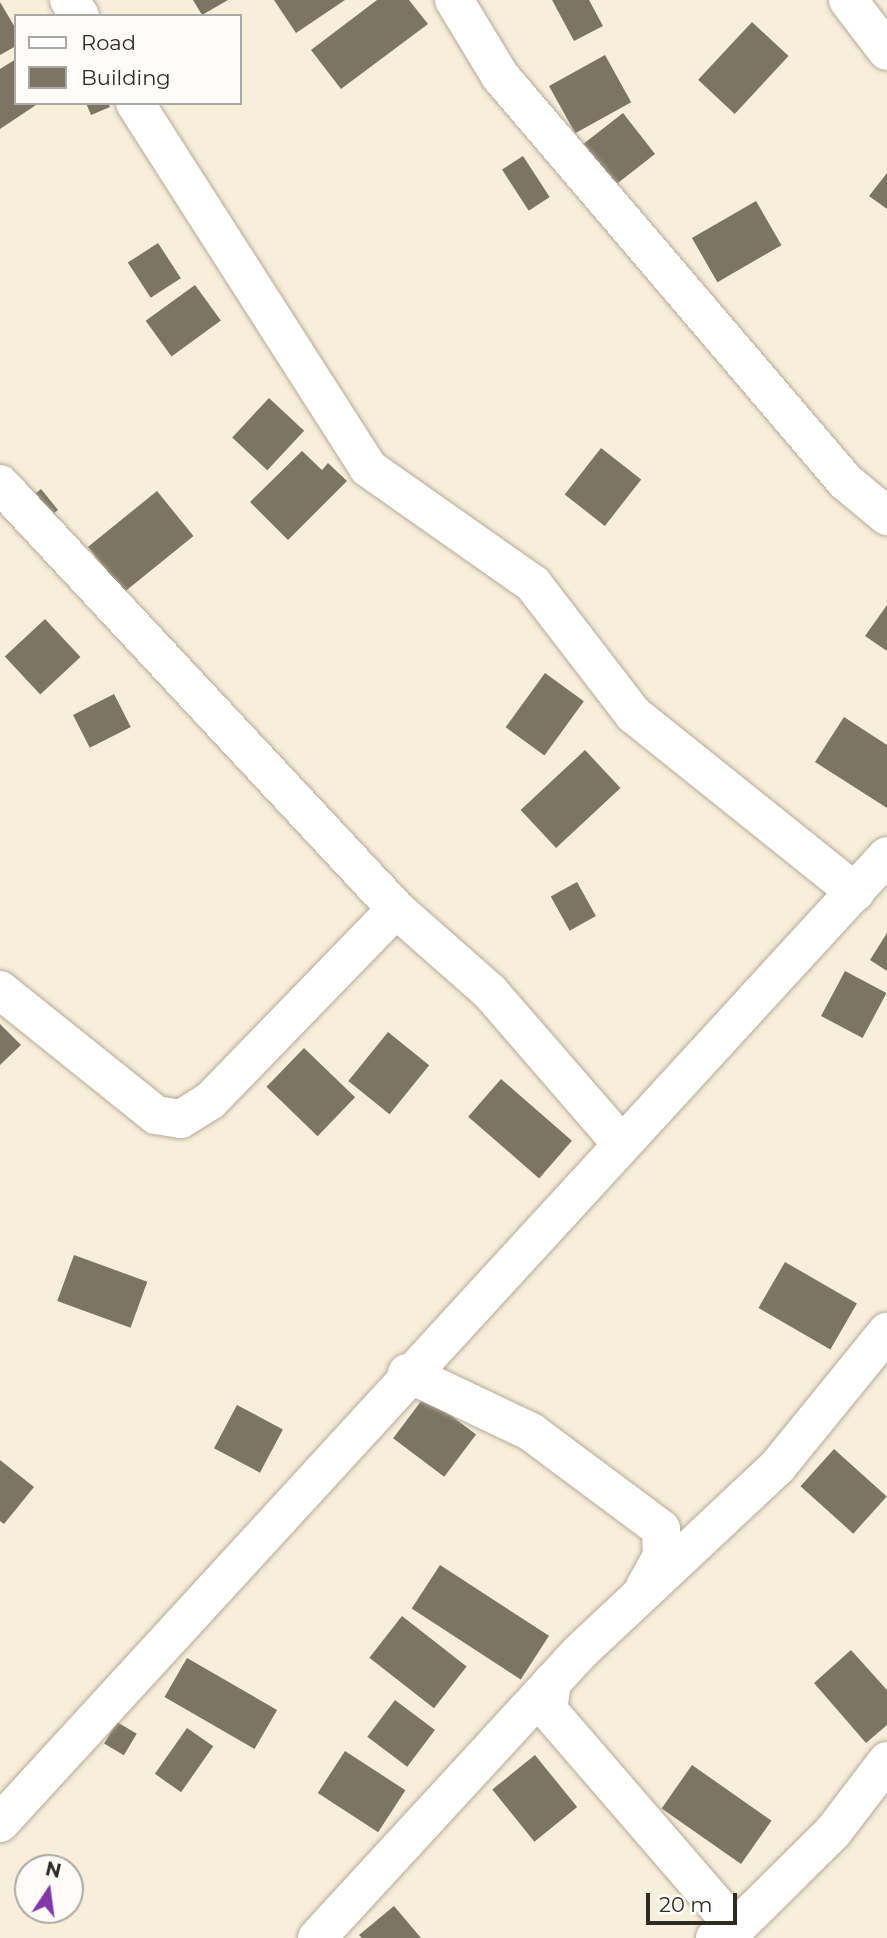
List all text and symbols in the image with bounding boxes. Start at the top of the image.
legend [14,14,242,105]
text: Road [81,30,136,55]
text: Building [81,65,171,90]
north arrow [14,1854,84,1924]
text: N [43,1857,63,1883]
scale bar [649,1878,740,1922]
text: 20 m [659,1892,713,1917]

